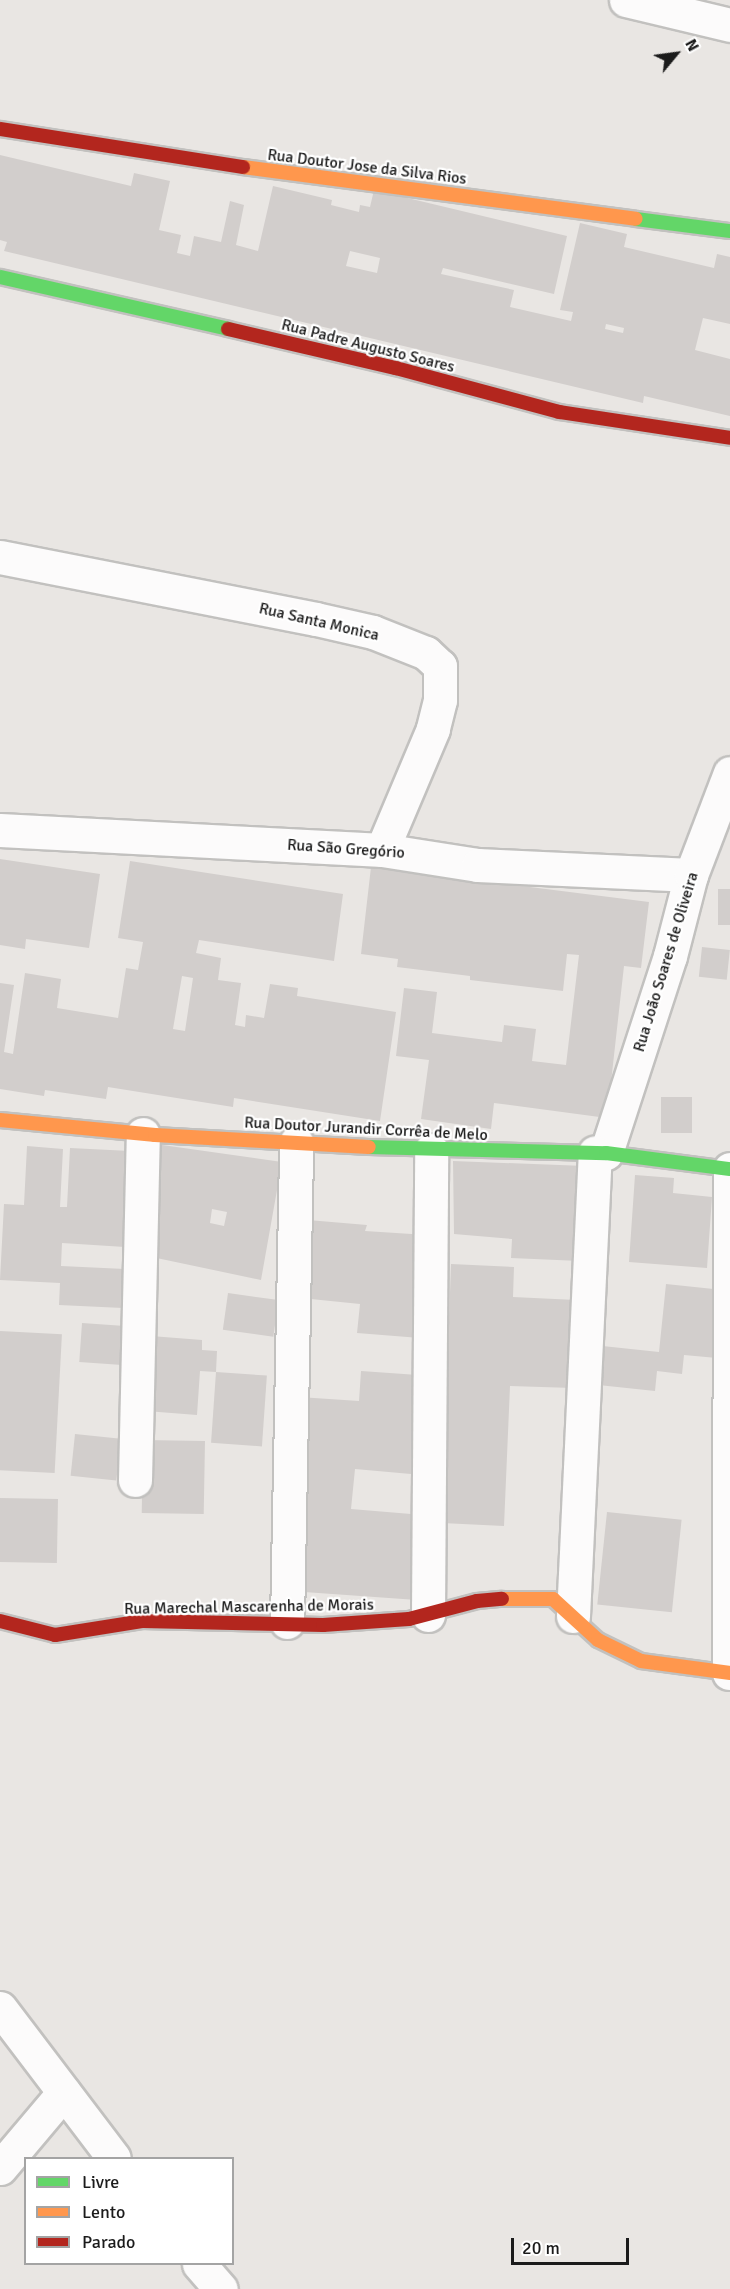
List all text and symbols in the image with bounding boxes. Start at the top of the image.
north arrow [646,24,706,84]
text: N [680,36,703,55]
street label: Rua Doutor Jose da Silva Rios [266,145,468,189]
street label: Rua Padre Augusto Soares [279,315,457,377]
street label: Rua Santa Monica [257,599,381,645]
street label: Rua São Gregório [287,835,405,863]
street label: Rua João Soares de Oliveira [629,870,703,1054]
street label: Rua Doutor Jurandir Corrêa de Melo [244,1113,488,1145]
street label: Rua Marechal Mascarenha de Morais [124,1595,374,1619]
legend [24,2157,234,2265]
text: Livre [82,2171,119,2193]
text: Lento [82,2201,125,2223]
scale bar [514,2226,632,2264]
text: Parado [82,2231,135,2253]
text: 20 m [522,2237,560,2259]

